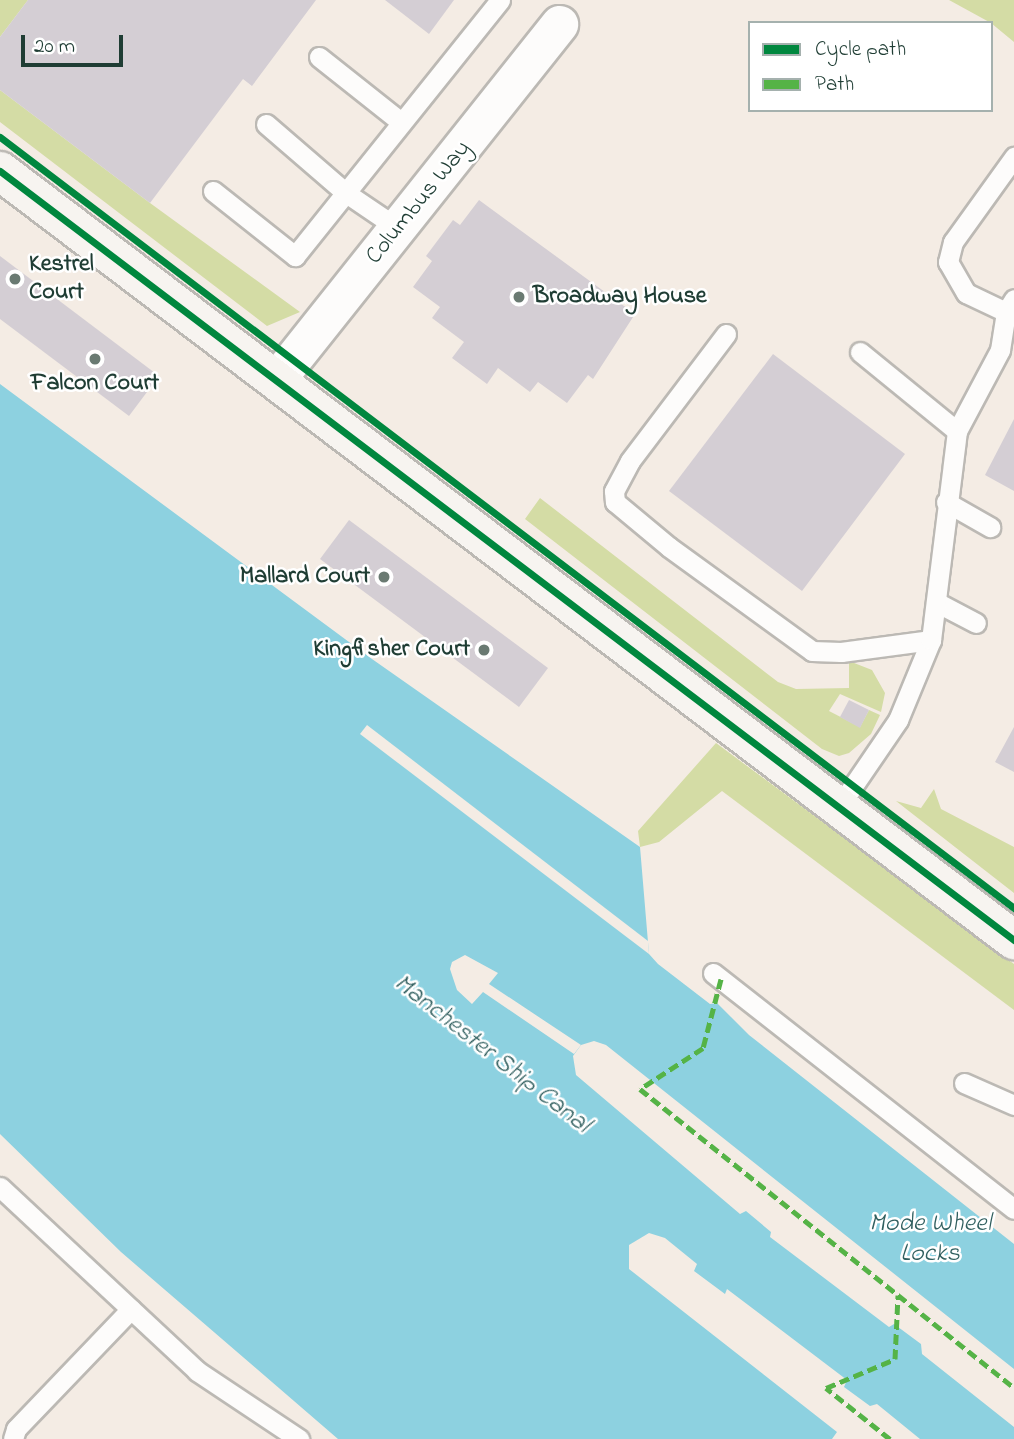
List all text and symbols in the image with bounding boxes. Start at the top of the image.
scale bar [24,21,126,65]
legend [748,21,993,112]
text: 20 m [34,32,75,62]
text: Cycle path [815,35,906,65]
text: Path [815,70,854,100]
street label: Columbus Way [360,135,478,271]
place label: Kestrel Court [29,251,94,307]
marker: Kestrel Court [7,271,23,287]
place label: Broadway House [533,283,707,311]
marker: Broadway House [511,289,527,305]
marker: Falcon Court [87,351,103,367]
place label: Falcon Court [31,370,159,398]
place label: Mallard Court [240,563,370,591]
marker: Mallard Court [376,569,392,585]
place label: Kingfisher Court [313,636,470,664]
marker: Kingfisher Court [476,642,492,658]
water label: Manchester Ship Canal [387,969,595,1141]
water label: Mode Wheel Locks [869,1209,991,1270]

